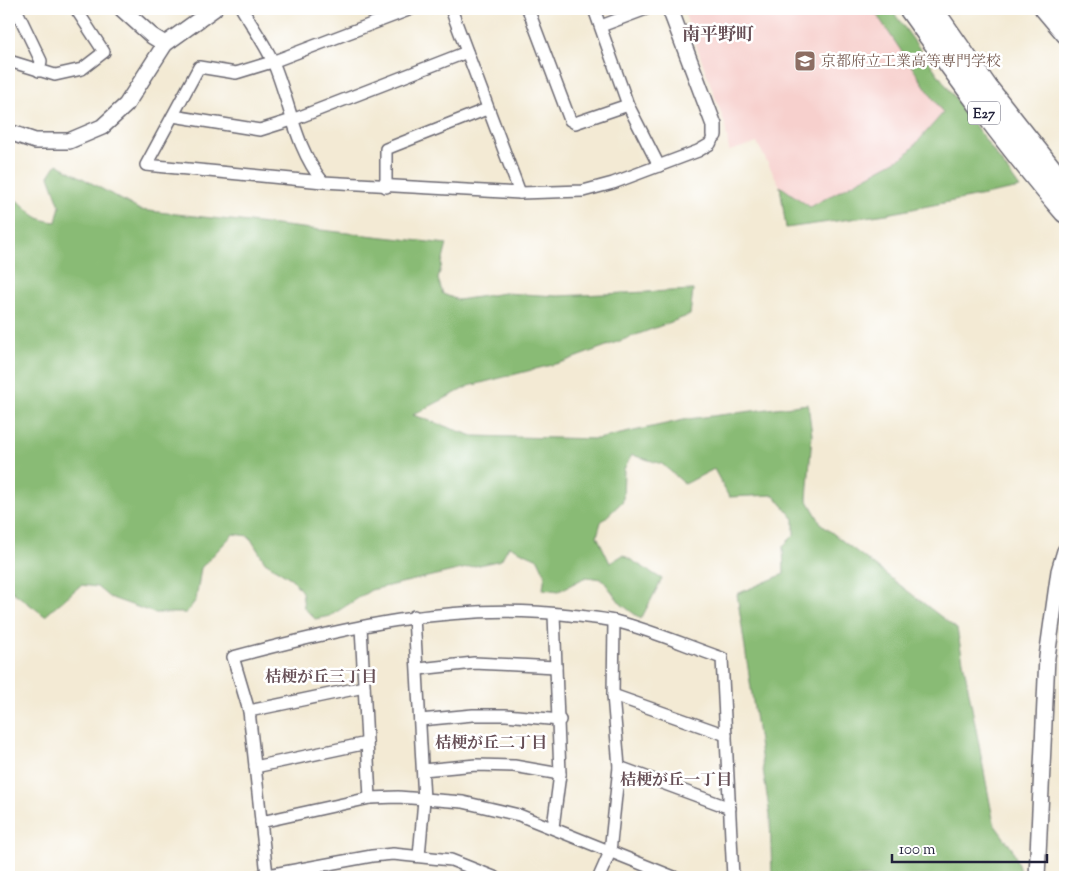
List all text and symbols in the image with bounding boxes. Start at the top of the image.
district label: 南平野町 [682,23,754,49]
school or university icon: 京都府立工業高等専門学校 [793,49,817,73]
place label: 京都府立工業高等専門学校 [821,52,1001,73]
road number: E27 [968,102,1000,125]
district label: 桔梗が丘三丁目 [265,667,377,690]
district label: 桔梗が丘二丁目 [435,733,547,756]
district label: 桔梗が丘一丁目 [620,770,732,793]
scale bar [892,831,1046,863]
text: 100 m [899,840,936,861]

